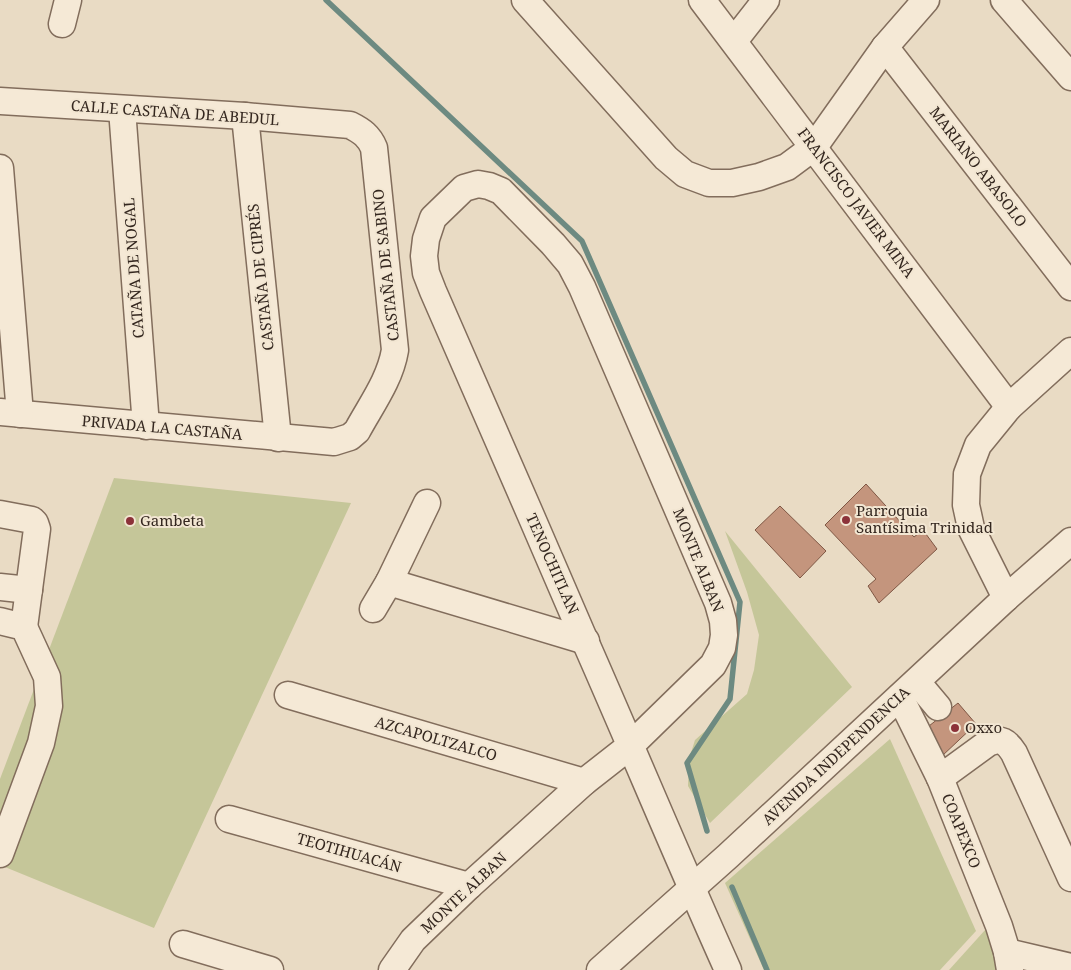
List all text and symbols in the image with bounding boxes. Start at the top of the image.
street label: CALLE CASTAÑA DE ABEDUL [70,95,280,129]
street label: MARIANO ABASOLO [926,102,1032,231]
street label: FRANCISCO JAVIER MINA [794,123,920,282]
street label: CASTAÑA DE SABINO [367,188,403,342]
street label: CATAÑA DE NOGAL [118,197,148,339]
street label: CASTAÑA DE CIPRÉS [242,203,278,352]
street label: PRIVADA LA CASTAÑA [81,410,244,444]
place label: Parroquia Santísima Trinidad [856,500,993,537]
street label: MONTE ALBAN [669,505,729,615]
place label: Gambeta [140,510,204,530]
street label: TENOCHITLAN [522,510,584,618]
marker: Parroquia Santísima Trinidad [840,514,852,526]
marker: Gambeta [124,515,136,527]
street label: AVENIDA INDEPENDENCIA [757,681,914,829]
street label: AZCAPOLTZALCO [373,711,500,765]
place label: Oxxo [965,717,1002,737]
marker: Oxxo [949,722,961,734]
street label: COAPEXCO [938,790,986,871]
street label: TEOTIHUACÁN [295,828,404,877]
street label: MONTE ALBAN [416,847,511,937]

